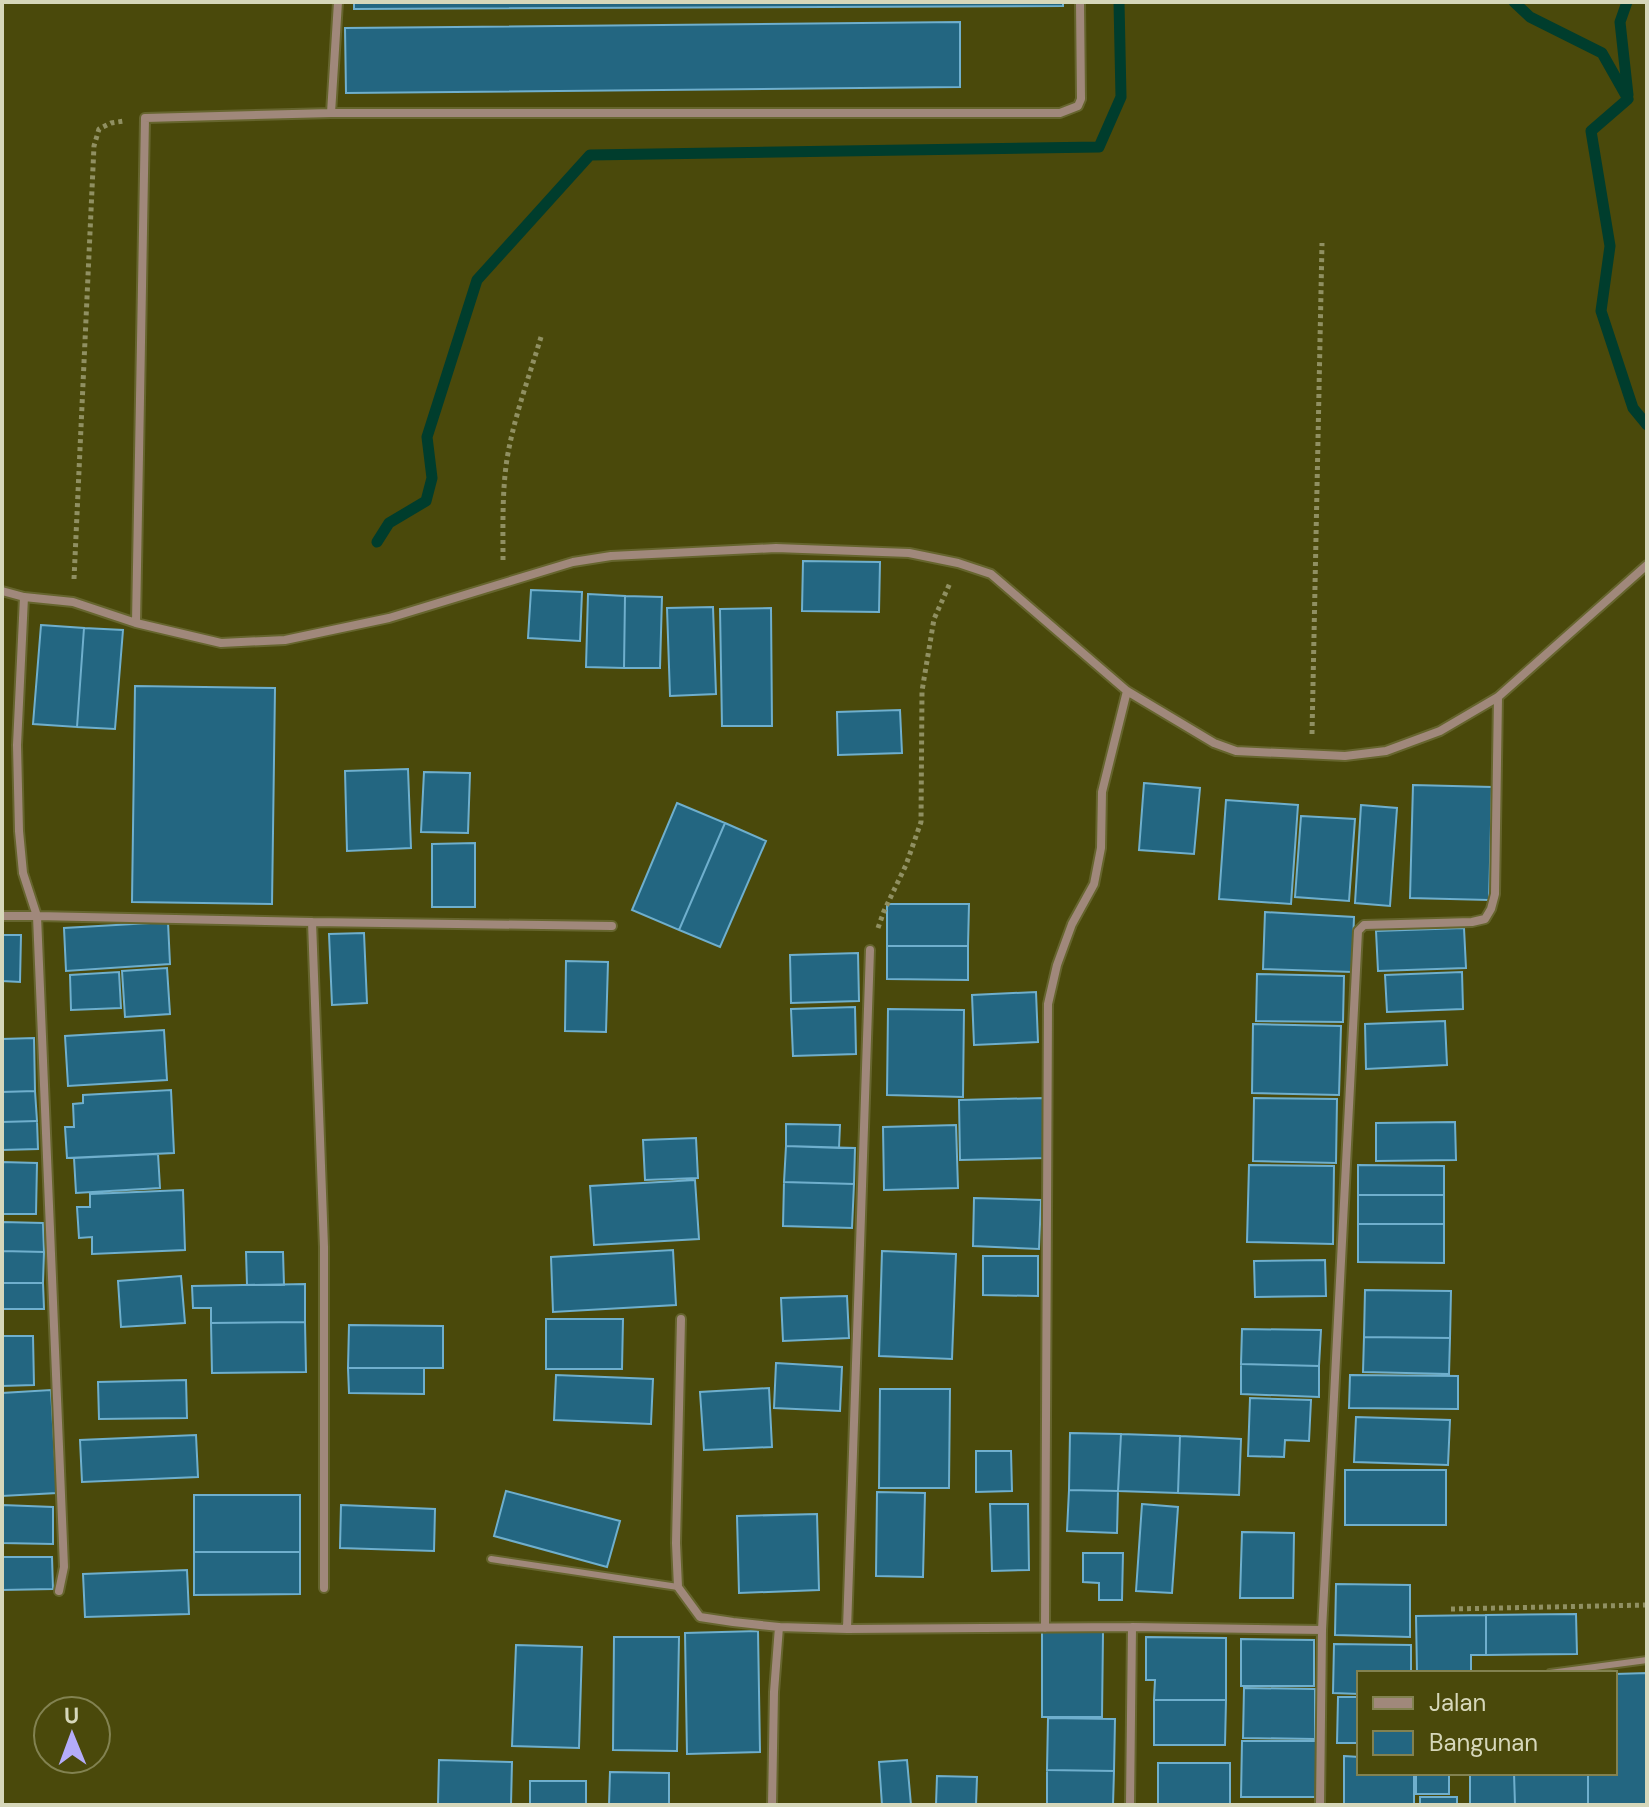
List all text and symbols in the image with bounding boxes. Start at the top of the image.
legend [1357,1671,1617,1775]
text: Jalan [1429,1687,1486,1718]
north arrow [32,1695,112,1775]
text: U [64,1701,79,1730]
text: Bangunan [1429,1727,1538,1758]

